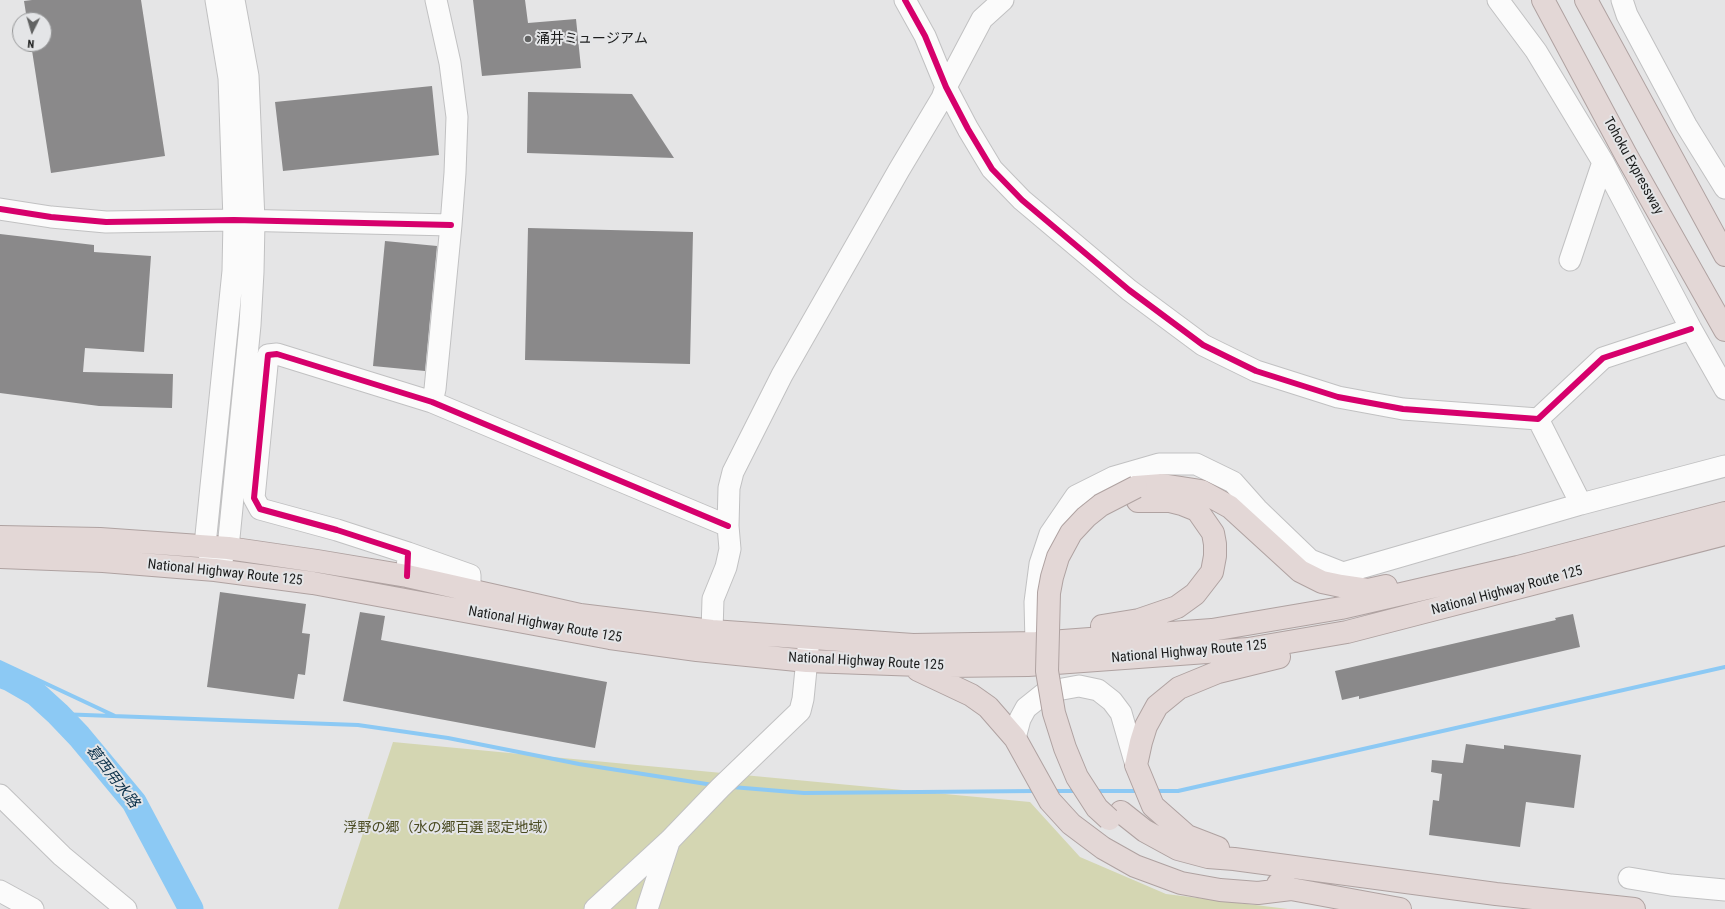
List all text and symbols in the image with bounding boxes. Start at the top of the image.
north arrow [12,12,52,52]
place label: 涌井ミュージアム [536,31,648,47]
marker: 涌井ミュージアム [523,34,533,44]
text: N [27,37,35,50]
street label: Tohoku Expressway [1599,114,1667,218]
street label: National Highway Route 125 [147,557,303,589]
street label: National Highway Route 125 [1430,563,1584,619]
street label: National Highway Route 125 [467,603,623,647]
street label: National Highway Route 125 [1111,637,1267,667]
street label: National Highway Route 125 [788,650,944,674]
water label: 葛西用水路 [82,742,142,812]
park label: 浮野の郷（水の郷百選 認定地域） [343,820,557,836]

